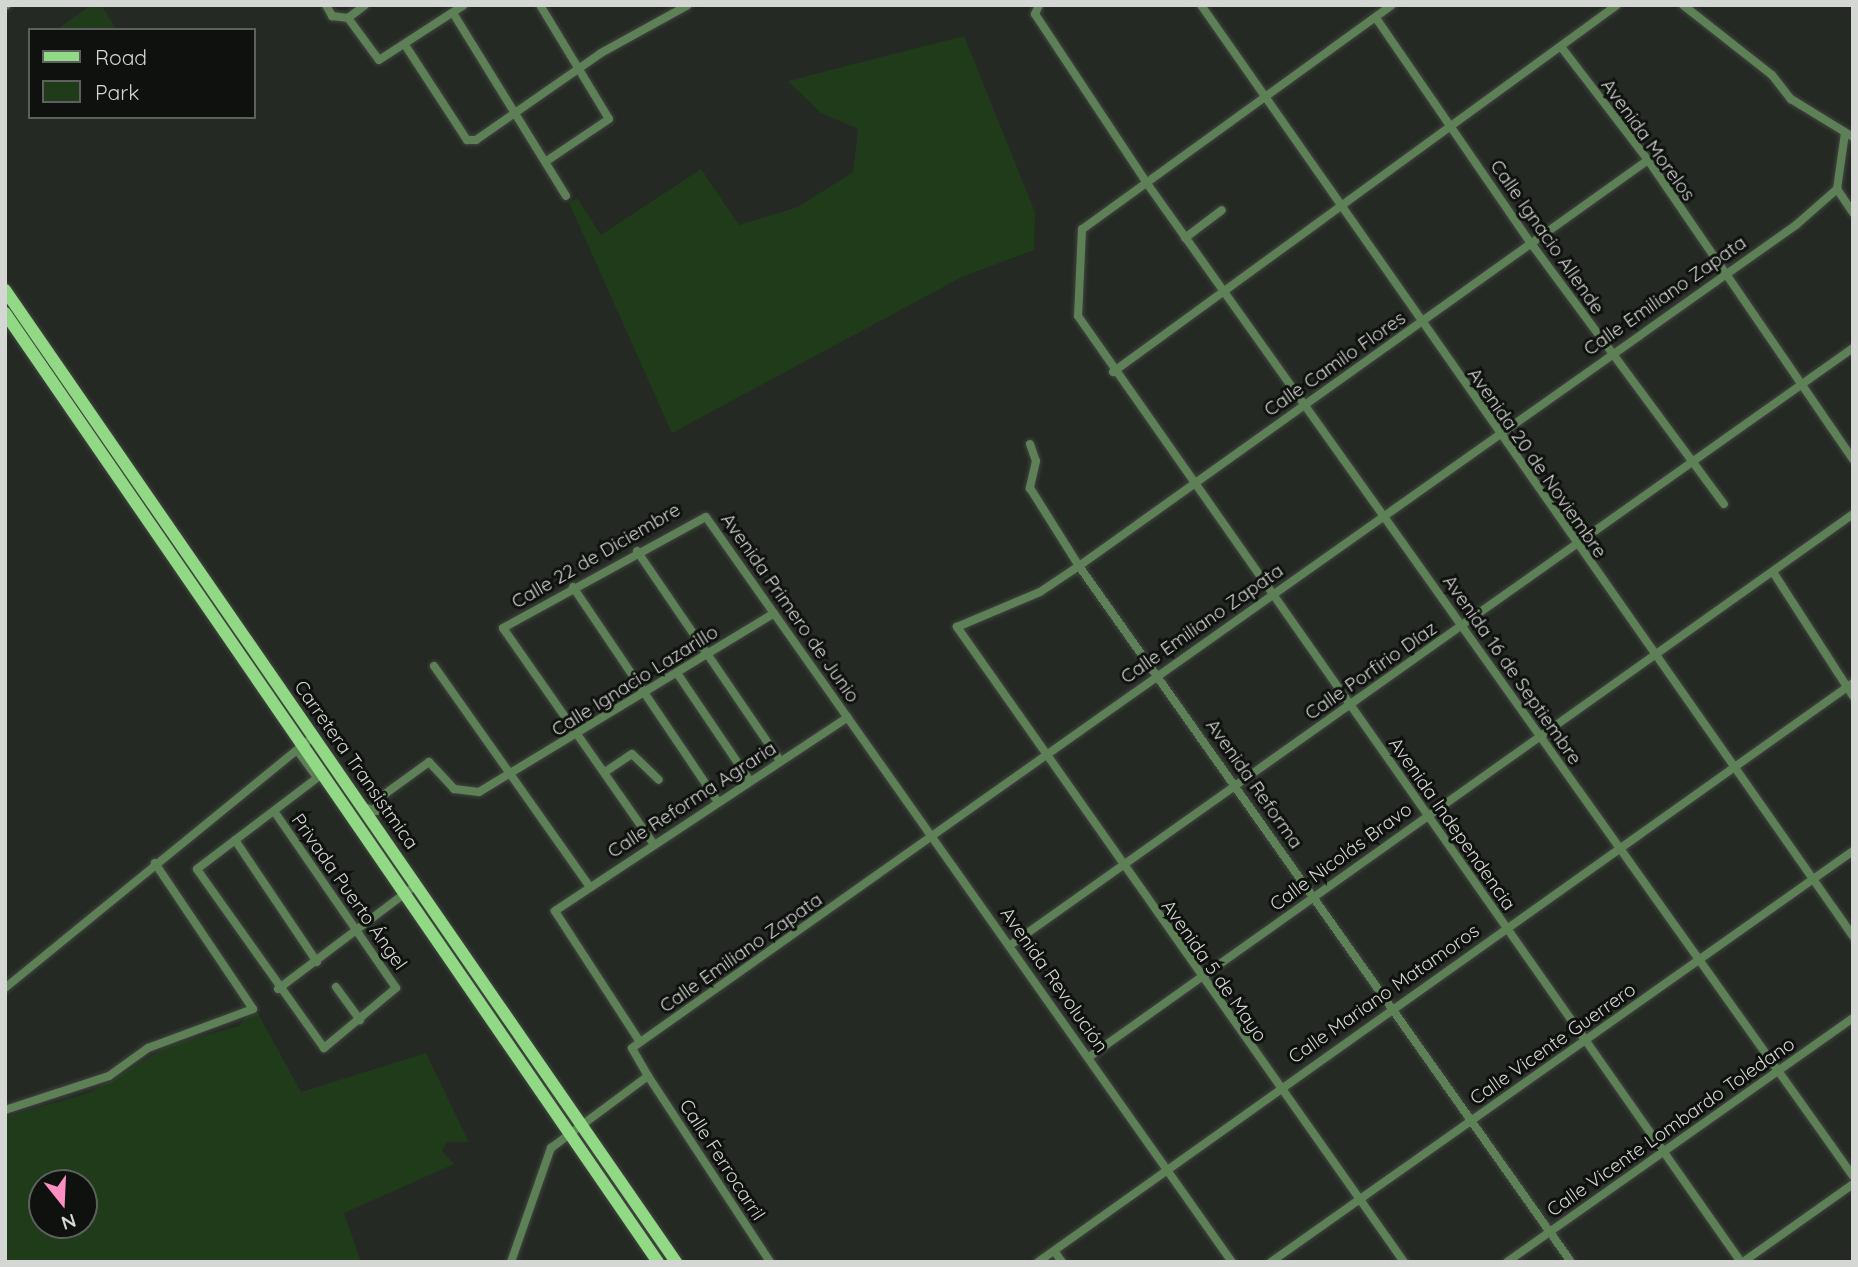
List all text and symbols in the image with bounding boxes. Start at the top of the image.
legend [28,28,256,119]
text: Road [95,44,147,70]
street label: Avenida Morelos [1596,75,1700,205]
text: Park [95,79,139,105]
street label: Calle Ignacio Allende [1485,156,1609,318]
street label: Calle Emiliano Zapata [1579,231,1751,361]
street label: Calle Camilo Flores [1260,307,1410,421]
street label: Avenida 20 de Noviembre [1463,364,1611,562]
street label: Calle 22 de Diciembre [508,498,684,614]
street label: Avenida Primero de Junio [716,509,864,707]
street label: Calle Emiliano Zapata [1116,559,1288,689]
street label: Avenida 16 de Septiembre [1438,571,1586,769]
street label: Calle Porfirio Díaz [1301,617,1441,725]
street label: Calle Ignacio Lazarillo [548,621,722,741]
street label: Carretera Transistmica [289,676,423,854]
street label: Avenida Reforma [1201,715,1307,853]
street label: Avenida Independencia [1384,733,1520,915]
street label: Calle Reforma Agraria [603,737,781,863]
street label: Calle Nicolás Bravo [1266,798,1416,916]
street label: Privada Puerto Ángel [286,810,412,974]
street label: Calle Emiliano Zapata [655,888,827,1018]
street label: Avenida 5 de Mayo [1156,896,1272,1046]
street label: Avenida Revolución [995,903,1113,1057]
street label: Calle Mariano Matamoros [1284,919,1484,1069]
street label: Calle Vicente Guerrero [1466,978,1640,1110]
street label: Calle Vicente Lombardo Toledano [1543,1032,1799,1222]
street label: Calle Ferrocarril [674,1095,770,1225]
north arrow [28,1169,98,1239]
text: N [59,1208,79,1236]

